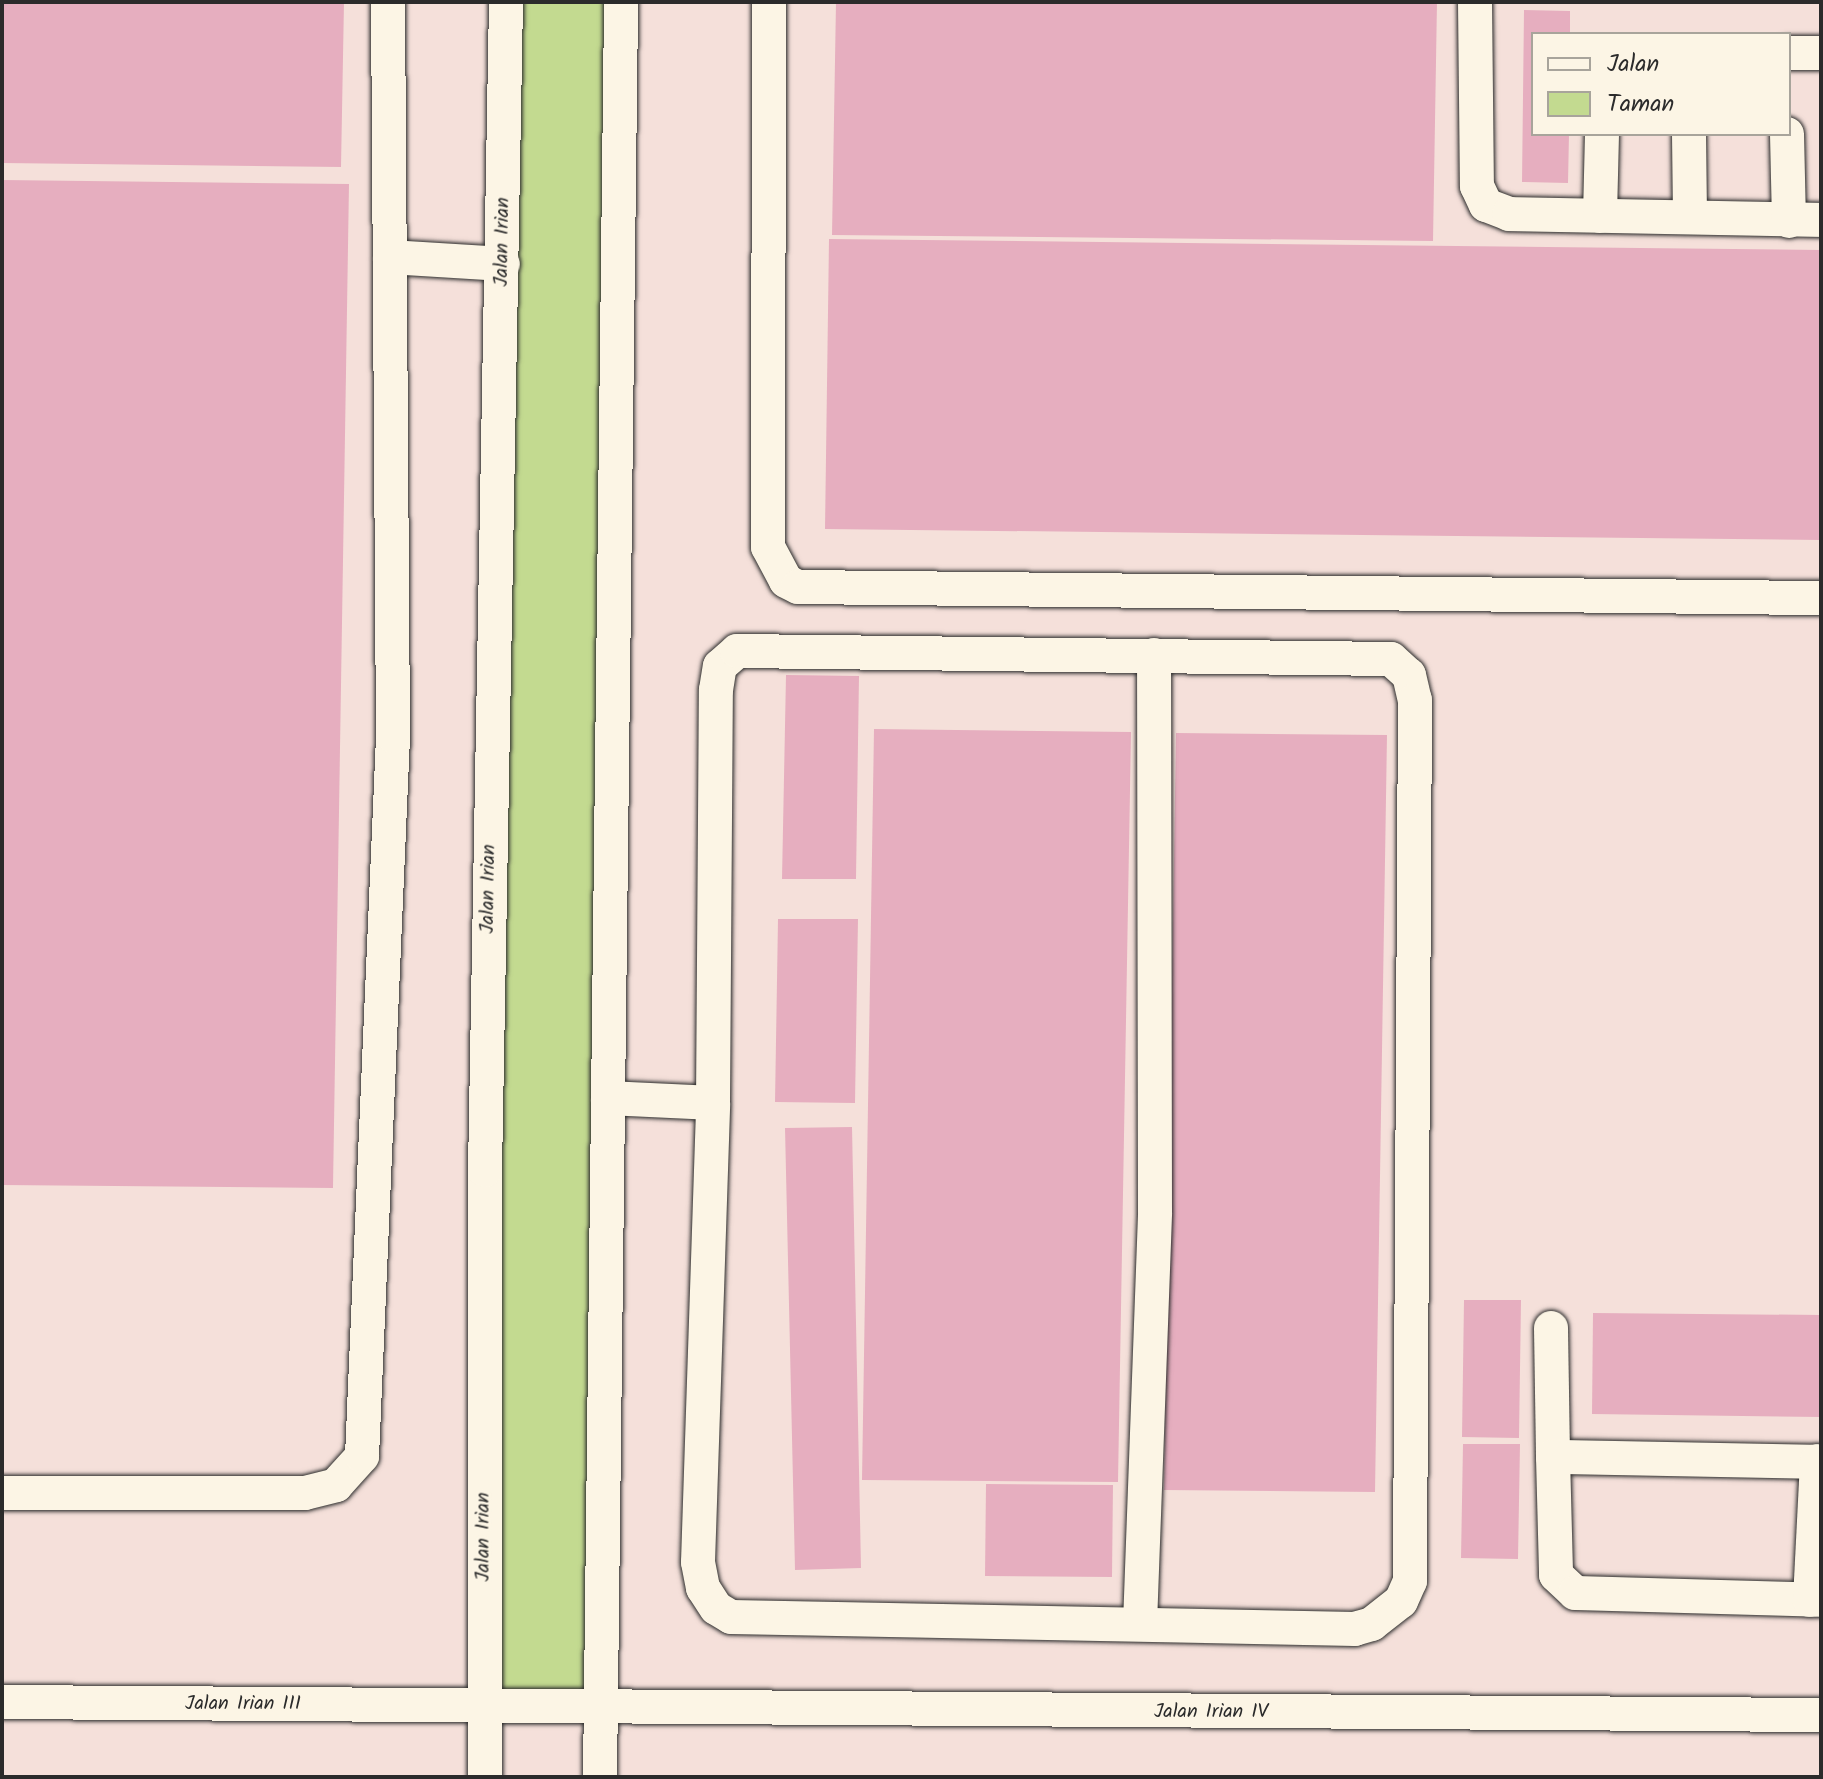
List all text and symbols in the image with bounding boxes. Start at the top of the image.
legend [1531,32,1791,136]
text: Jalan [1607,45,1659,84]
text: Taman [1607,85,1674,124]
street label: Jalan Irian [490,197,516,287]
street label: Jalan Irian [476,844,502,934]
street label: Jalan Irian [472,1492,496,1582]
street label: Jalan Irian III [185,1692,301,1716]
street label: Jalan Irian IV [1154,1700,1268,1724]

